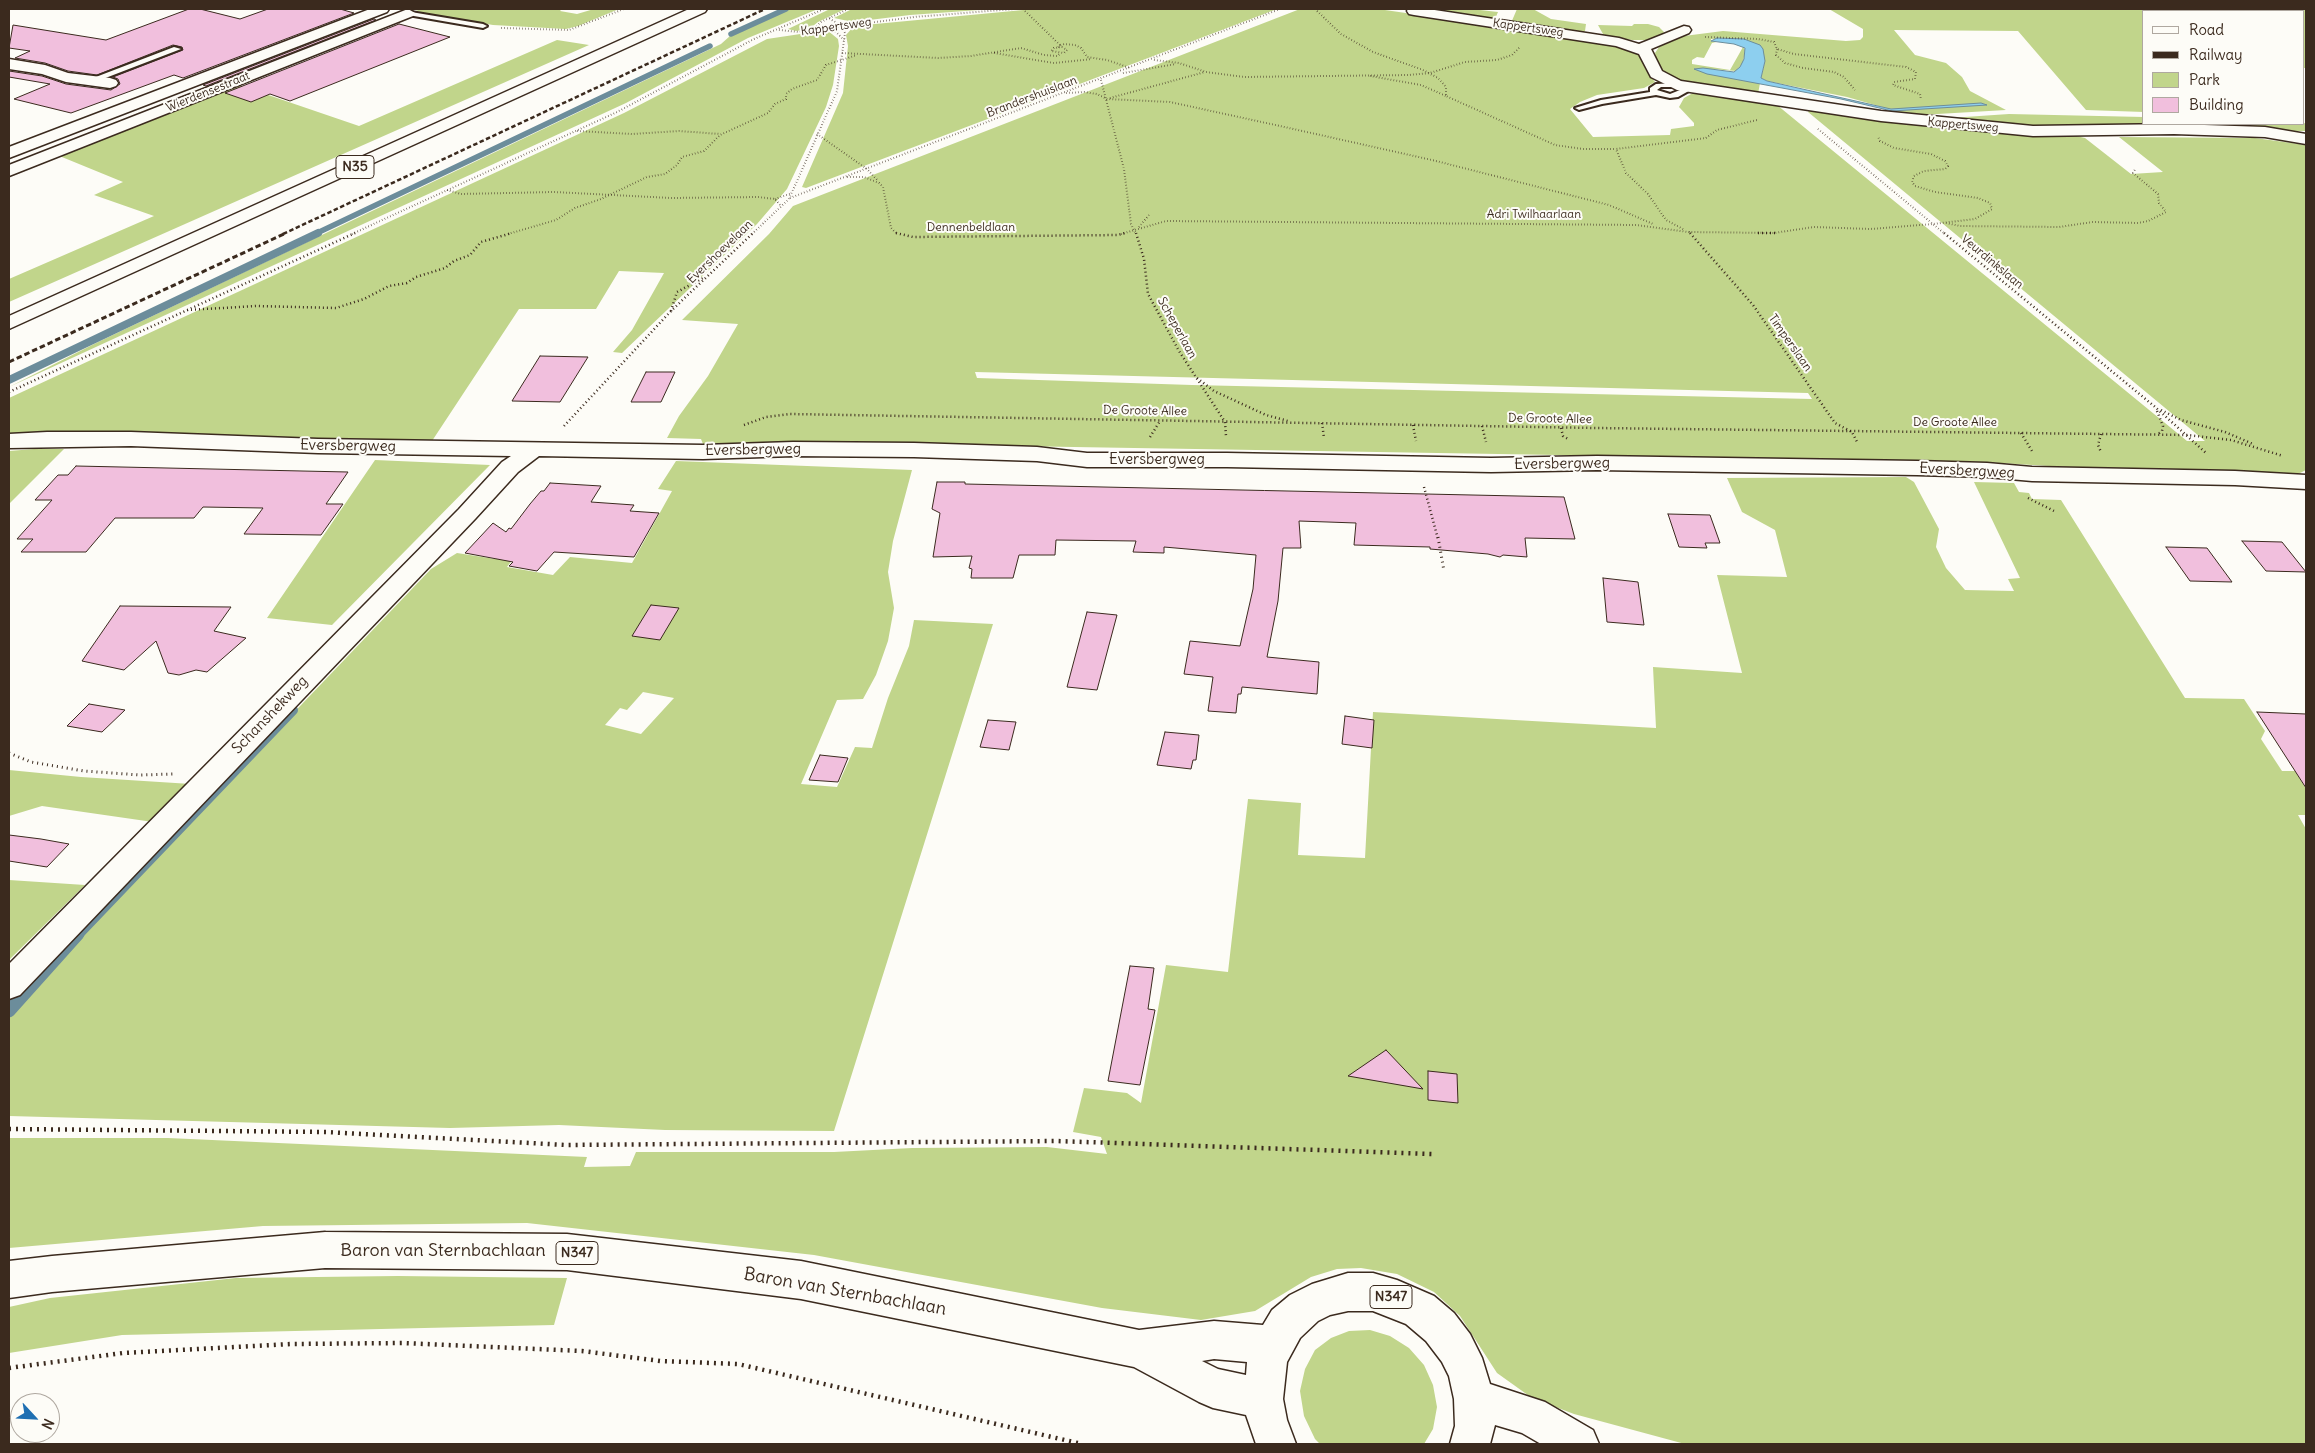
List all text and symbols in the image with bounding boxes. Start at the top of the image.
legend [2142,10,2305,125]
street label: Kappertsweg [800,15,872,39]
street label: Kappertsweg [1492,16,1564,40]
text: Road [2189,20,2224,39]
text: Railway [2189,45,2243,64]
street label: Wierdensestraat [164,69,252,115]
text: Park [2189,70,2220,89]
street label: Brandershuislaan [985,73,1079,121]
text: Building [2189,95,2244,114]
street label: Kappertsweg [1927,115,1999,135]
road number: N35 [336,156,374,178]
street label: Adri Twilhaarlaan [1487,208,1581,222]
street label: Evershoevelaan [684,217,756,287]
street label: Dennenbeldlaan [927,221,1015,235]
street label: Veurdinkslaan [1958,232,2026,292]
street label: Scheperlaan [1154,295,1200,361]
street label: Timperslaan [1765,312,1815,374]
street label: De Groote Allee [1103,403,1187,419]
street label: De Groote Allee [1508,411,1592,427]
street label: De Groote Allee [1913,416,1997,430]
street label: Eversbergweg [300,436,396,456]
street label: Eversbergweg [705,440,801,460]
street label: Eversbergweg [1109,451,1205,469]
street label: Eversbergweg [1514,454,1610,474]
street label: Eversbergweg [1919,460,2015,482]
street label: Schanshekweg [228,672,312,758]
street label: Baron van Sternbachlaan [340,1240,546,1262]
road number: N347 [556,1242,598,1264]
street label: Baron van Sternbachlaan [742,1264,948,1320]
road number: N347 [1370,1285,1412,1308]
north arrow [10,1393,60,1443]
text: N [37,1416,58,1432]

